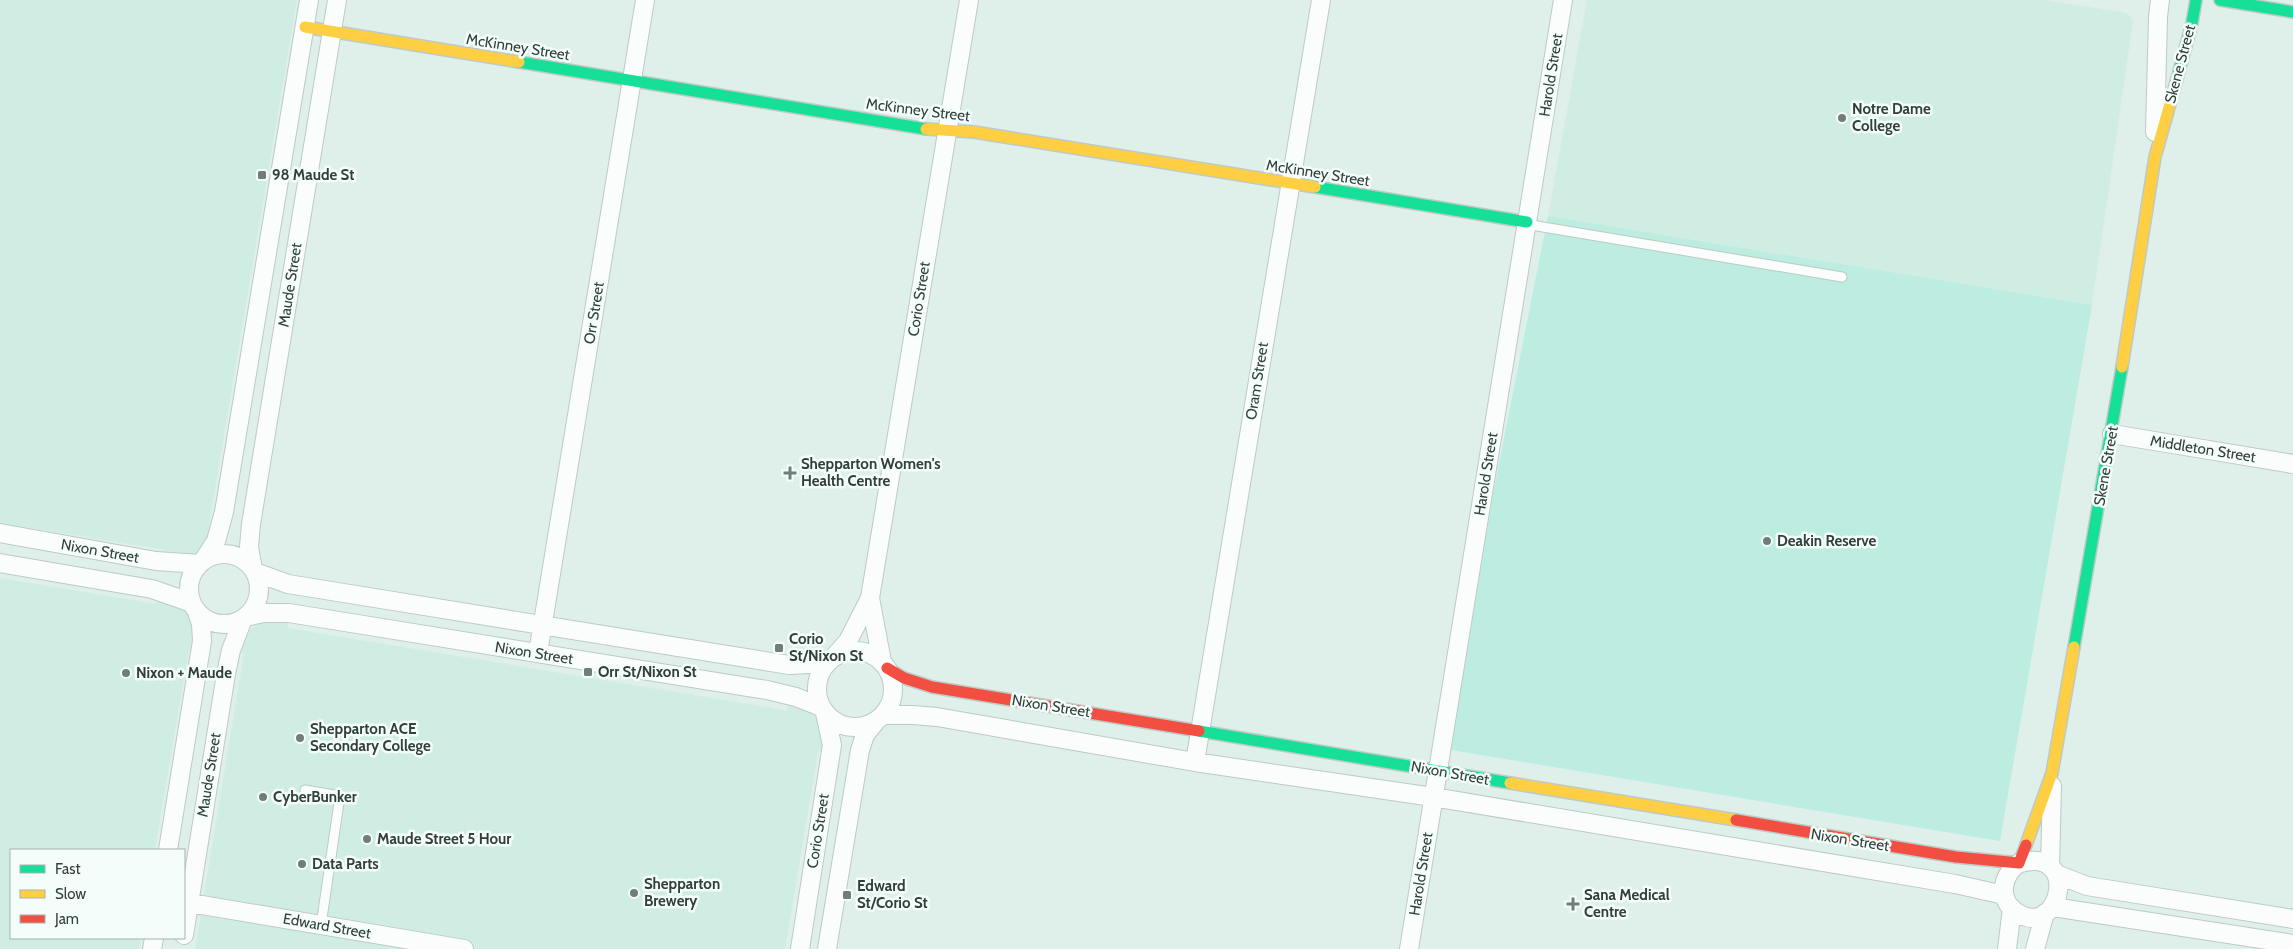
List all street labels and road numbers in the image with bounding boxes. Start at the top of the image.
street label: Skene Street [2161,23,2199,105]
street label: McKinney Street [465,30,571,64]
street label: Harold Street [1536,32,1566,118]
street label: McKinney Street [865,95,971,125]
street label: McKinney Street [1265,156,1371,190]
street label: Maude Street [274,242,306,328]
street label: Corio Street [904,260,934,338]
street label: Orr Street [580,281,608,345]
street label: Oram Street [1242,341,1272,421]
street label: Skene Street [2090,425,2122,507]
street label: Harold Street [1471,431,1501,517]
street label: Middleton Street [2149,432,2257,466]
street label: Nixon Street [60,535,140,567]
street label: Nixon Street [494,638,574,668]
street label: Nixon Street [1011,691,1091,721]
street label: Maude Street [193,732,225,818]
street label: Nixon Street [1410,757,1490,789]
street label: Corio Street [803,792,833,870]
street label: Nixon Street [1810,825,1890,855]
street label: Harold Street [1406,831,1436,917]
street label: Edward Street [282,909,372,943]

